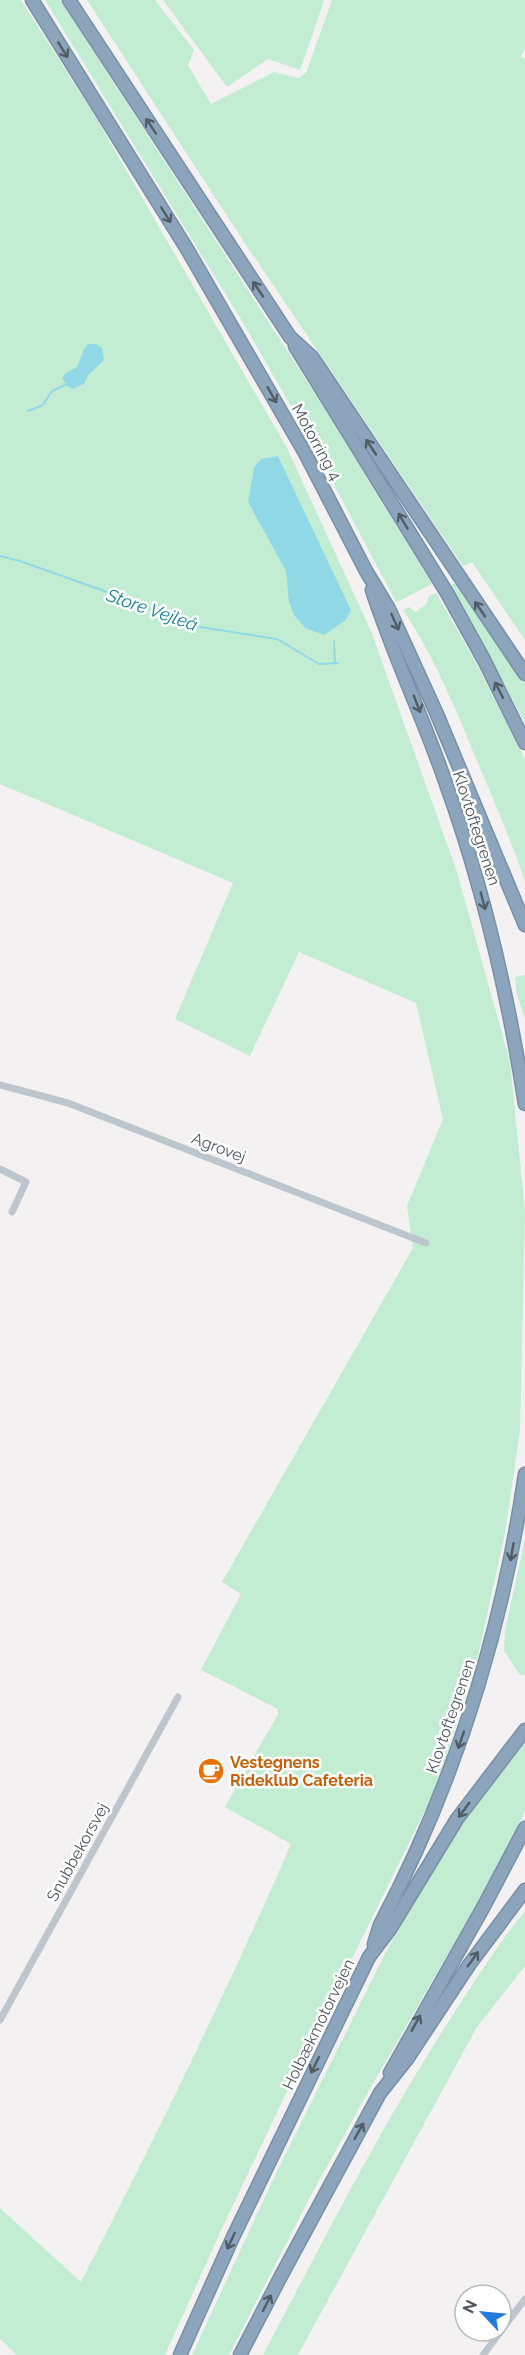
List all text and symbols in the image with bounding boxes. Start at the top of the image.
one-way arrow [58,41,70,58]
one-way arrow [145,118,157,134]
one-way arrow [161,206,173,223]
one-way arrow [252,281,264,298]
one-way arrow [266,386,278,403]
street label: Motorring 4 [288,401,346,484]
one-way arrow [365,439,377,456]
one-way arrow [397,513,409,530]
water label: Store Vejleå [103,584,201,635]
one-way arrow [474,600,487,617]
one-way arrow [390,612,401,631]
one-way arrow [493,682,504,700]
one-way arrow [412,695,423,713]
street label: Klovtoftegrenen [449,768,504,888]
one-way arrow [478,892,489,911]
street label: Agrovej [189,1129,249,1166]
one-way arrow [506,1542,517,1562]
street label: Klovtoftegrenen [422,1657,479,1776]
one-way arrow [454,1730,465,1749]
place label: Vestegnens Rideklub Cafeteria [230,1753,373,1790]
cafe icon: Vestegnens Rideklub Cafeteria [196,1756,226,1786]
street label: Snubbekorsvej [43,1800,112,1905]
one-way arrow [457,1802,470,1818]
one-way arrow [467,1952,479,1968]
street label: Holbækmotorvejen [279,1956,358,2093]
one-way arrow [410,2015,422,2032]
one-way arrow [309,2056,320,2074]
one-way arrow [353,2123,365,2140]
one-way arrow [225,2232,236,2250]
north arrow [453,2283,513,2343]
one-way arrow [262,2294,273,2312]
text: N [459,2297,481,2316]

